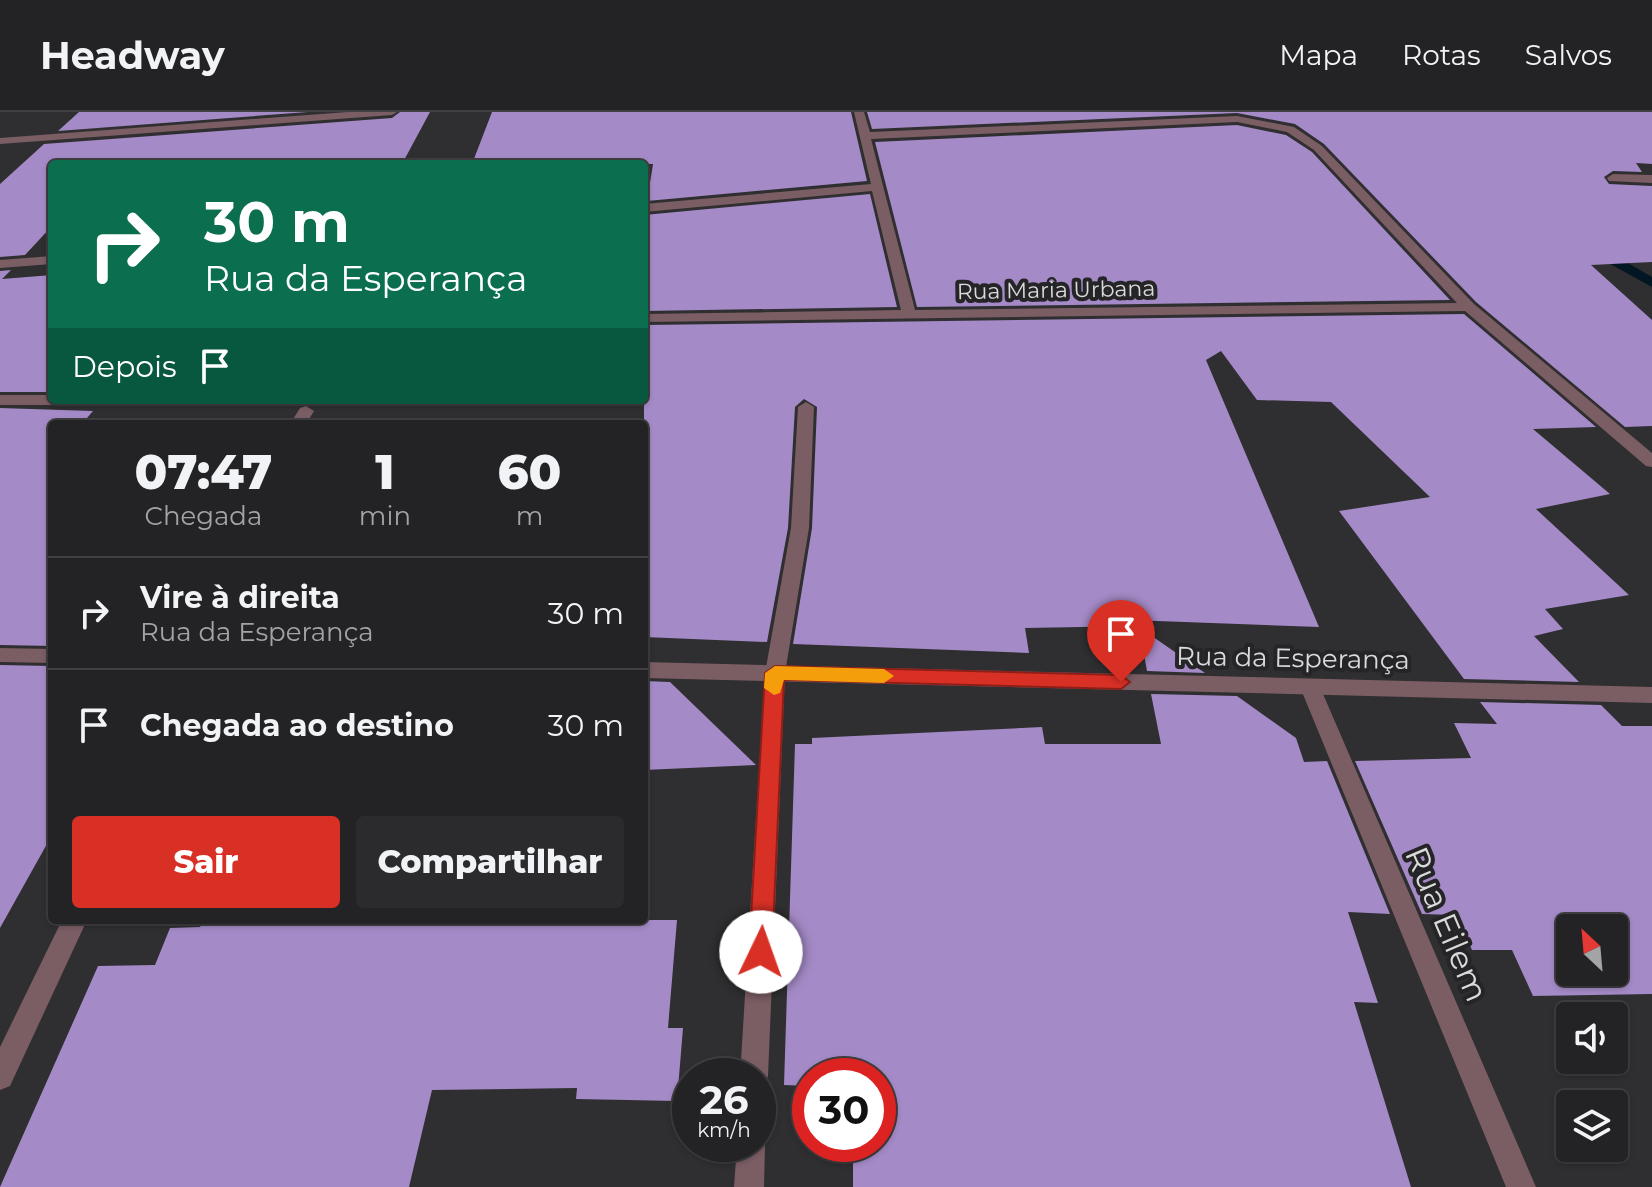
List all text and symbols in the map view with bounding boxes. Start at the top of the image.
text: Headway [40,32,225,79]
text: Mapa [1279,38,1358,72]
text: Rotas [1402,38,1481,72]
text: Salvos [1525,38,1612,72]
text: 30 m [204,188,350,256]
icon: right [72,192,176,296]
text: Rua da Esperança [204,256,528,300]
street label: Rua Maria Urbana [957,275,1155,305]
icon: arrive [193,344,237,388]
text: Depois [72,348,177,385]
text: 07:47 [134,443,272,501]
text: 1 [375,443,395,501]
text: 60 [497,443,562,501]
text: Chegada [144,500,262,532]
text: min [359,500,411,532]
text: m [516,500,543,532]
text: Vire à direita [140,579,340,616]
icon: right [72,591,116,635]
text: 30 m [548,595,624,632]
pin [1087,600,1155,682]
icon: arrive [1099,612,1143,656]
text: Rua da Esperança [140,616,374,648]
street label: Rua da Esperança [1176,640,1410,676]
icon: arrive [72,703,116,747]
text: Chegada ao destino [140,707,454,744]
text: 30 m [548,707,624,744]
button: Sair [72,816,340,908]
button: Compartilhar [356,816,624,908]
street label: Rua Eilem [1397,841,1497,1007]
position arrow [719,910,803,994]
north arrow [1556,914,1628,986]
map controls [1556,914,1628,1162]
button: sound [1556,1002,1628,1074]
speed limit sign: 30 [792,1058,896,1162]
text: 26 [699,1075,749,1124]
button: layers [1556,1090,1628,1162]
text: km/h [697,1118,751,1142]

